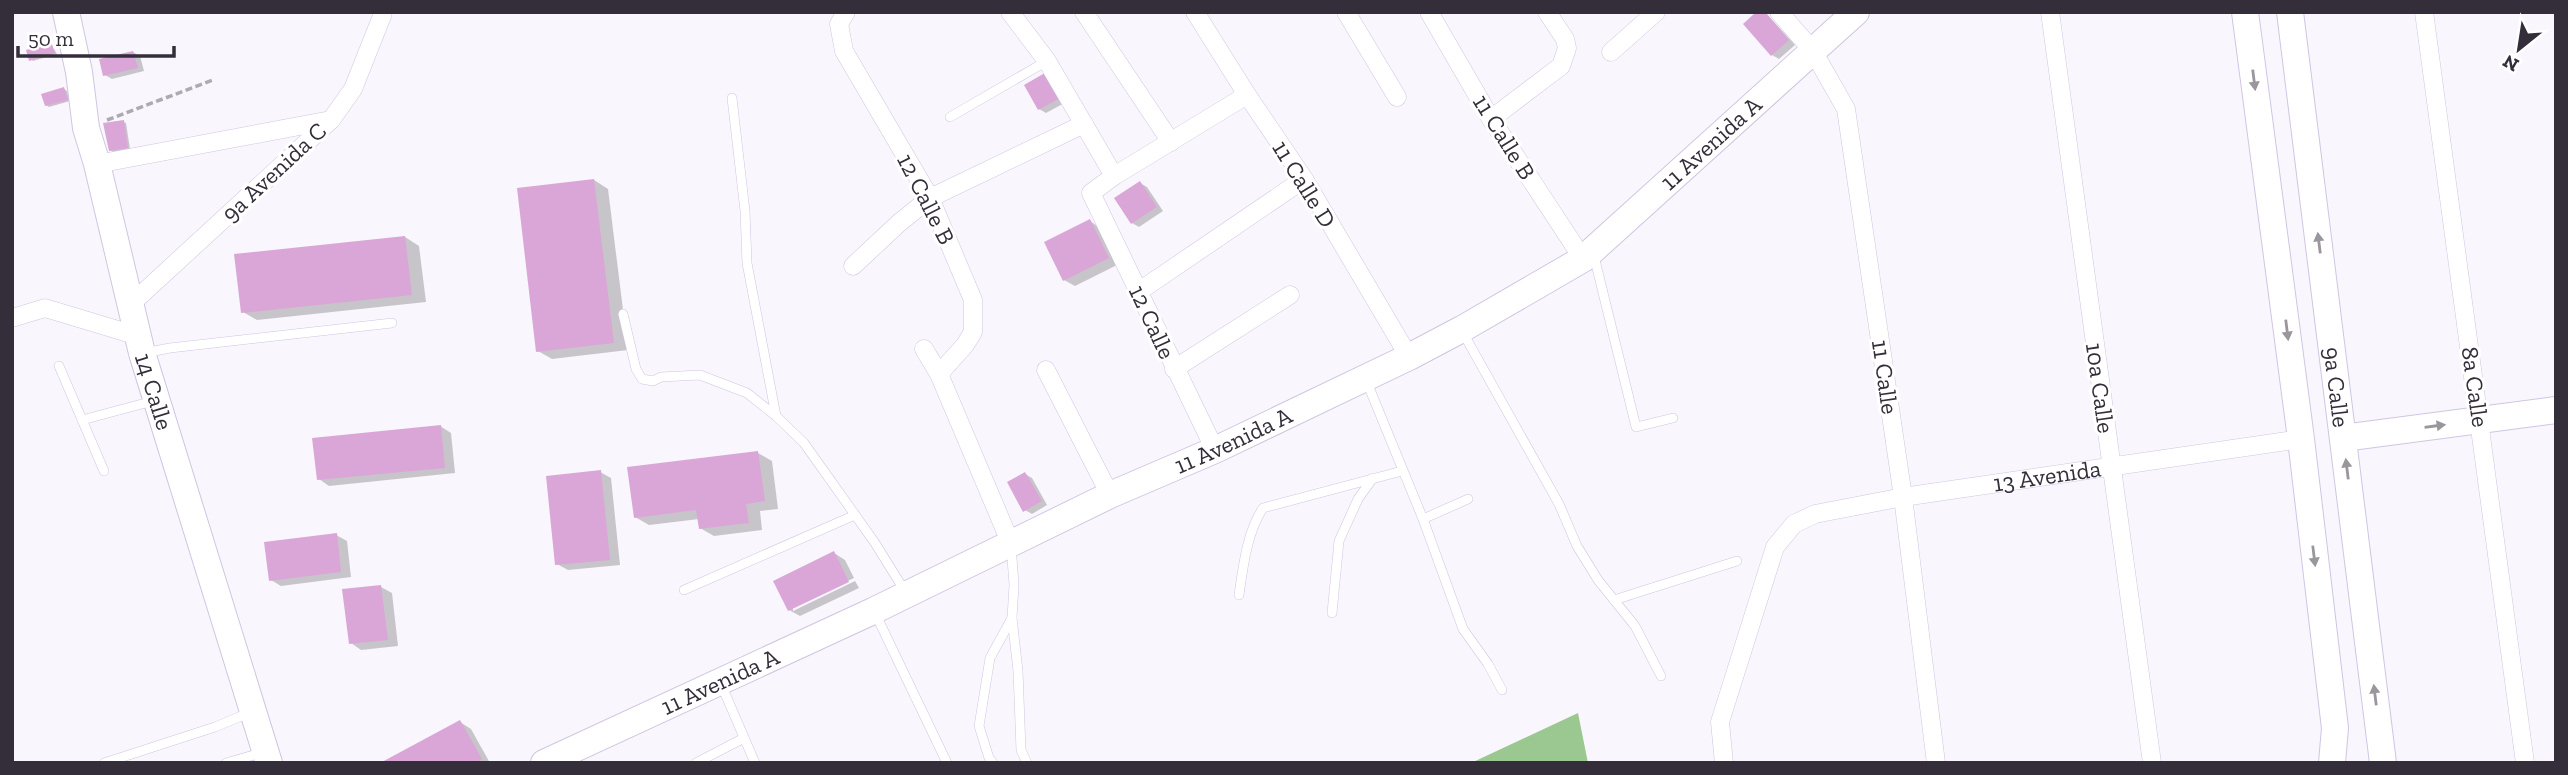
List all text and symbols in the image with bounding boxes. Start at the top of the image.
scale bar [18,14,173,58]
north arrow [2484,14,2554,84]
text: 50 m [28,26,74,51]
text: N [2499,50,2523,77]
one-way arrow [2249,69,2260,91]
street label: 11 Calle B [1467,89,1542,185]
street label: 11 Avenida A [1654,89,1768,196]
street label: 9a Avenida C [215,116,332,228]
street label: 11 Calle D [1266,135,1343,233]
street label: 12 Calle B [891,148,962,249]
one-way arrow [2313,232,2324,254]
street label: 12 Calle [1123,280,1182,363]
one-way arrow [2281,319,2292,341]
street label: 11 Calle [1866,338,1905,416]
street label: 10a Calle [2080,341,2121,435]
street label: 9a Calle [2318,345,2356,429]
street label: 8a Calle [2455,345,2495,429]
street label: 14 Calle [129,349,180,433]
street label: 11 Avenida A [1170,400,1297,480]
one-way arrow [2424,420,2446,431]
street label: 13 Avenida [1991,453,2103,498]
one-way arrow [2341,458,2352,480]
one-way arrow [2309,545,2320,567]
street label: 11 Avenida A [656,641,784,721]
one-way arrow [2369,684,2380,706]

